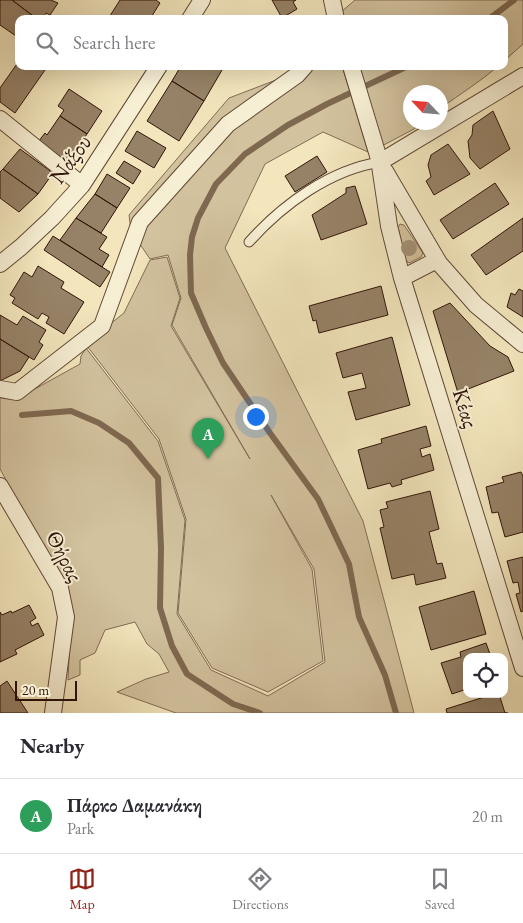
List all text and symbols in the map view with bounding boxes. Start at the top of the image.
search box [15,15,508,70]
icon: search [33,29,61,57]
text: Search here [73,30,155,55]
north arrow [403,85,448,130]
street label: Νάξου [43,129,98,190]
street label: Κέας [446,385,485,431]
your location [243,404,269,430]
pin: A [192,418,224,459]
street label: Θήρας [39,526,90,587]
map controls [463,653,508,698]
button: locate [463,653,508,698]
scale bar [15,678,78,701]
text: 20 m [22,681,49,699]
text: Nearby [20,732,84,759]
text: Πάρκο Δαμανάκη [67,793,202,818]
text: A [30,806,42,827]
text: 20 m [472,806,503,827]
text: Park [67,818,94,839]
tab: Map [68,865,96,913]
tab: Directions [232,865,289,913]
tab: Saved [425,865,455,913]

